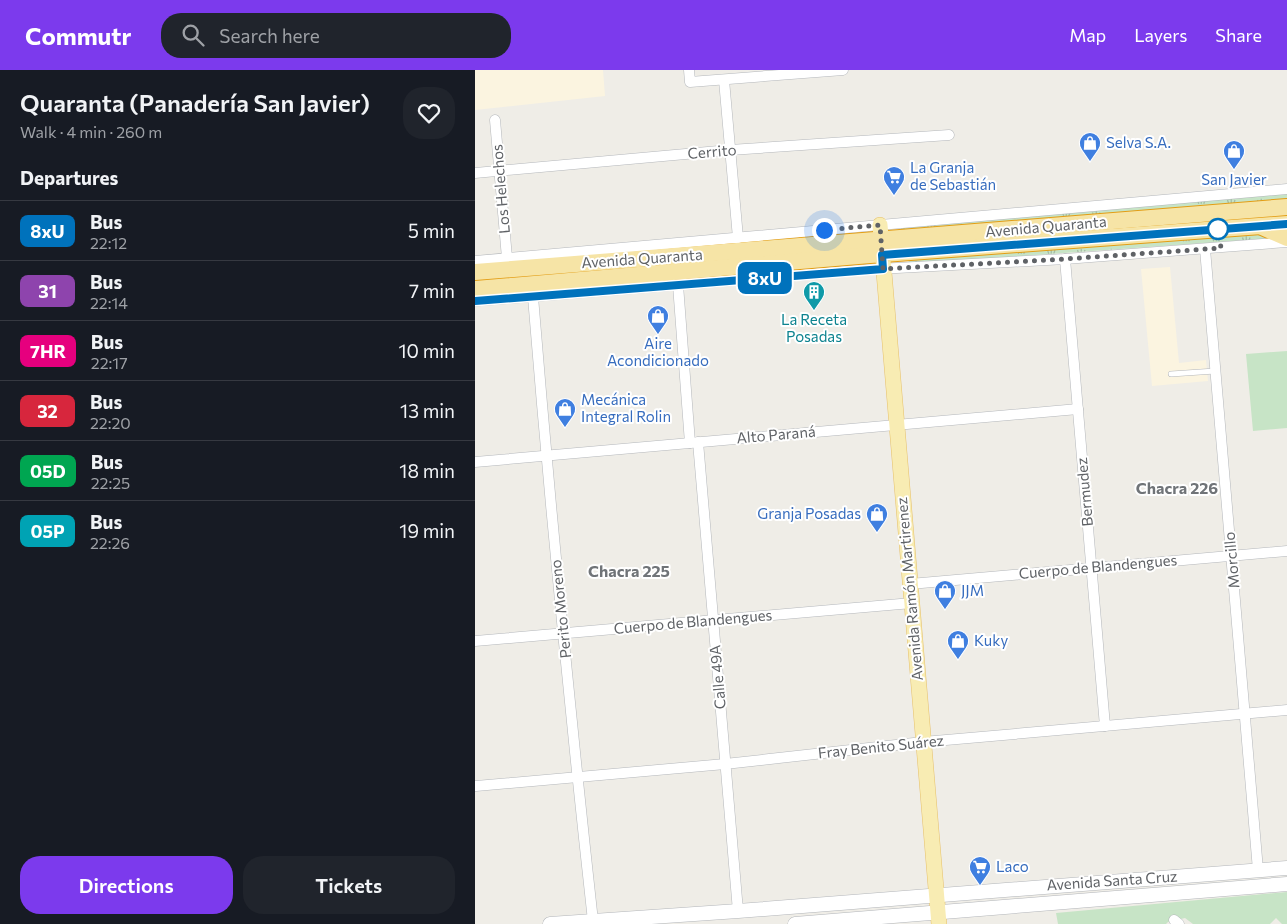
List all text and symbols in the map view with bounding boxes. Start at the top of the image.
search box [161,13,511,58]
text: Commutr [25,21,131,50]
icon: search [179,21,207,49]
text: Search here [219,24,320,47]
text: Map [1069,24,1106,46]
text: Layers [1134,24,1187,46]
text: Share [1215,24,1262,46]
button: heart [403,87,455,139]
text: Quaranta (Panadería San Javier) [20,88,370,117]
text: Walk · 4 min · 260 m [20,122,162,141]
shop icon: Selva S.A. [1078,131,1102,162]
place label: Selva S.A. [1106,133,1171,151]
shop icon: San Javier [1222,139,1246,170]
street label: Cerrito [687,140,737,162]
street label: Los Helechos [487,143,513,235]
place label: La Granja de Sebastián [910,158,996,193]
supermarket icon: La Granja de Sebastián [882,165,906,196]
text: Departures [20,166,118,189]
place label: San Javier [1201,170,1267,188]
text: Bus [90,210,122,233]
street label: Avenida Quaranta [985,212,1107,240]
your location [812,218,837,243]
unlabelled marker [1207,218,1229,240]
text: 5 min [408,219,455,242]
text: 8xU [30,220,65,242]
text: 22:12 [90,233,127,252]
street label: Avenida Quaranta [581,245,703,271]
line badge: 8xU [736,262,794,294]
text: 8xU [748,267,782,289]
text: Bus [90,270,122,293]
text: 7 min [409,279,455,302]
text: 31 [38,280,57,302]
building icon: La Receta Posadas [802,280,826,311]
text: 22:14 [90,293,128,312]
shop icon: Aire Acondicionado [646,304,670,335]
place label: La Receta Posadas [781,310,847,345]
text: Bus [91,330,123,353]
place label: Aire Acondicionado [607,334,709,369]
text: 10 min [398,339,455,362]
text: 7HR [30,340,66,362]
text: 22:17 [91,353,128,372]
text: Bus [90,390,122,413]
place label: Mecánica Integral Rolin [581,390,671,425]
shop icon: Mecánica Integral Rolin [553,397,577,428]
text: 13 min [400,399,455,422]
text: 32 [37,400,58,422]
text: 22:20 [90,413,131,432]
street label: Alto Paraná [736,422,816,446]
text: Bus [91,450,123,473]
street label: Bermudez [1072,457,1096,527]
text: 18 min [399,459,455,482]
text: 05D [30,460,66,482]
text: 22:25 [91,473,130,492]
district label: Chacra 226 [1136,478,1218,497]
street label: Avenida Ramón Martirenez [892,497,926,682]
shop icon: Granja Posadas [865,502,889,533]
place label: Granja Posadas [757,504,861,522]
text: Bus [90,510,122,533]
text: 19 min [399,519,455,542]
text: 05P [30,520,65,542]
street label: Morcillo [1220,531,1242,589]
text: 22:26 [90,533,130,552]
street label: Cuerpo de Blandengues [1018,550,1178,582]
street label: Perito Moreno [546,559,574,659]
district label: Chacra 225 [588,561,670,580]
shop icon: JJM [933,579,957,610]
place label: JJM [961,581,984,599]
street label: Cuerpo de Blandengues [613,605,773,637]
shop icon: Kuky [946,629,970,660]
place label: Kuky [974,631,1008,649]
street label: Calle 49A [705,644,729,710]
street label: Fray Benito Suárez [817,730,945,762]
supermarket icon: Laco [968,855,992,886]
button: Directions [20,856,233,914]
button: Tickets [243,856,455,914]
place label: Laco [996,857,1029,875]
street label: Avenida Santa Cruz [1046,866,1178,894]

